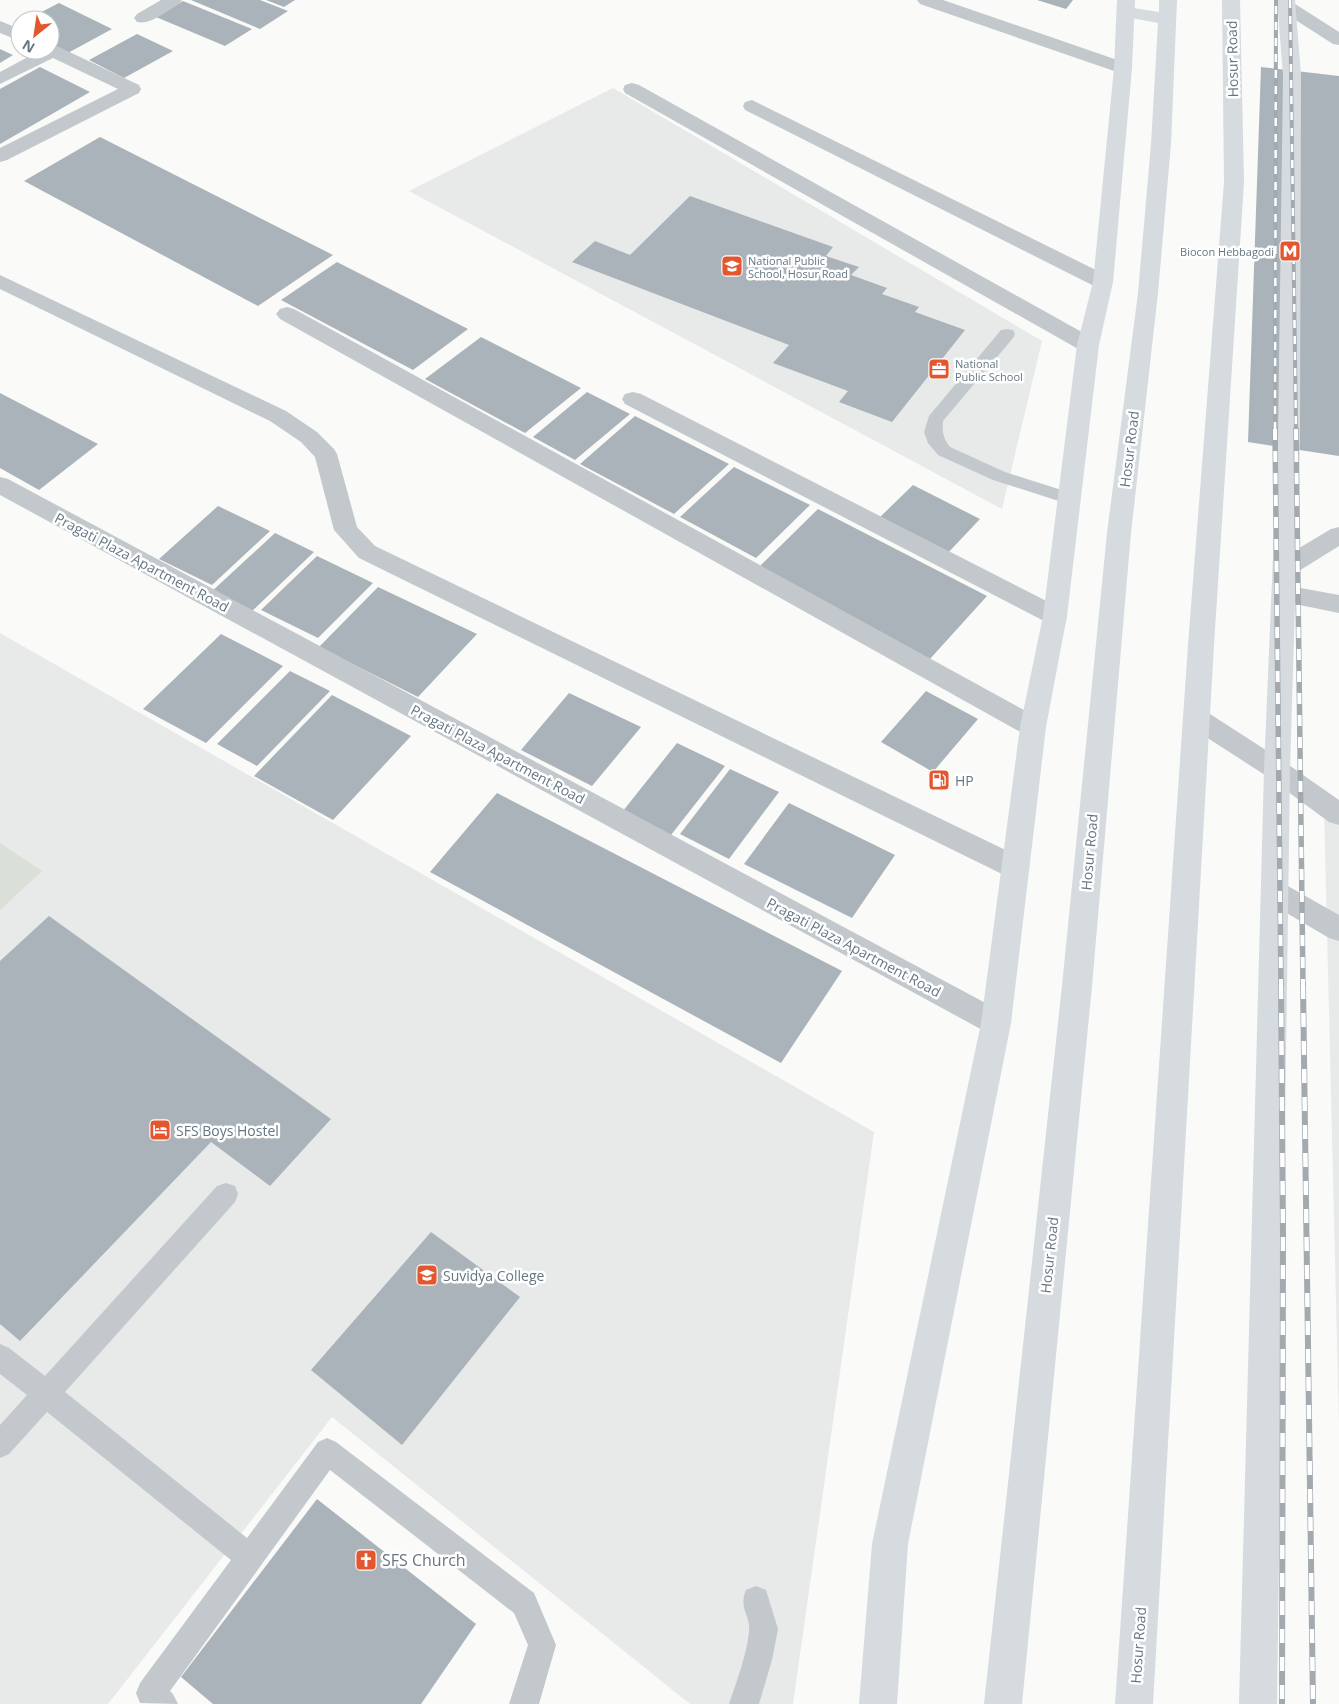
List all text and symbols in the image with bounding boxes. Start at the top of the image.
north arrow [10,10,60,60]
street label: Hosur Road [1222,20,1242,98]
text: N [19,36,38,58]
metro station icon: Biocon Hebbagodi [1278,239,1302,263]
place label: Biocon Hebbagodi [1180,244,1274,259]
place label: National Public School, Hosur Road [748,253,848,281]
school or university icon: National Public School, Hosur Road [720,254,744,278]
place label: National Public School [955,356,1023,384]
office icon: National Public School [927,357,951,381]
street label: Hosur Road [1115,410,1143,488]
street label: Pragati Plaza Apartment Road [52,508,232,616]
street label: Pragati Plaza Apartment Road [408,700,588,808]
fuel station icon: HP [927,768,951,792]
place label: HP [955,771,974,790]
street label: Hosur Road [1076,813,1102,891]
street label: Pragati Plaza Apartment Road [764,893,944,1001]
hotel icon: SFS Boys Hostel [148,1118,172,1142]
place label: SFS Boys Hostel [176,1121,279,1140]
street label: Hosur Road [1036,1216,1062,1294]
school or university icon: Suvidya College [415,1263,439,1287]
place label: Suvidya College [443,1266,545,1285]
church icon: SFS Church [354,1548,378,1572]
place label: SFS Church [382,1549,466,1571]
street label: Hosur Road [1126,1606,1150,1684]

